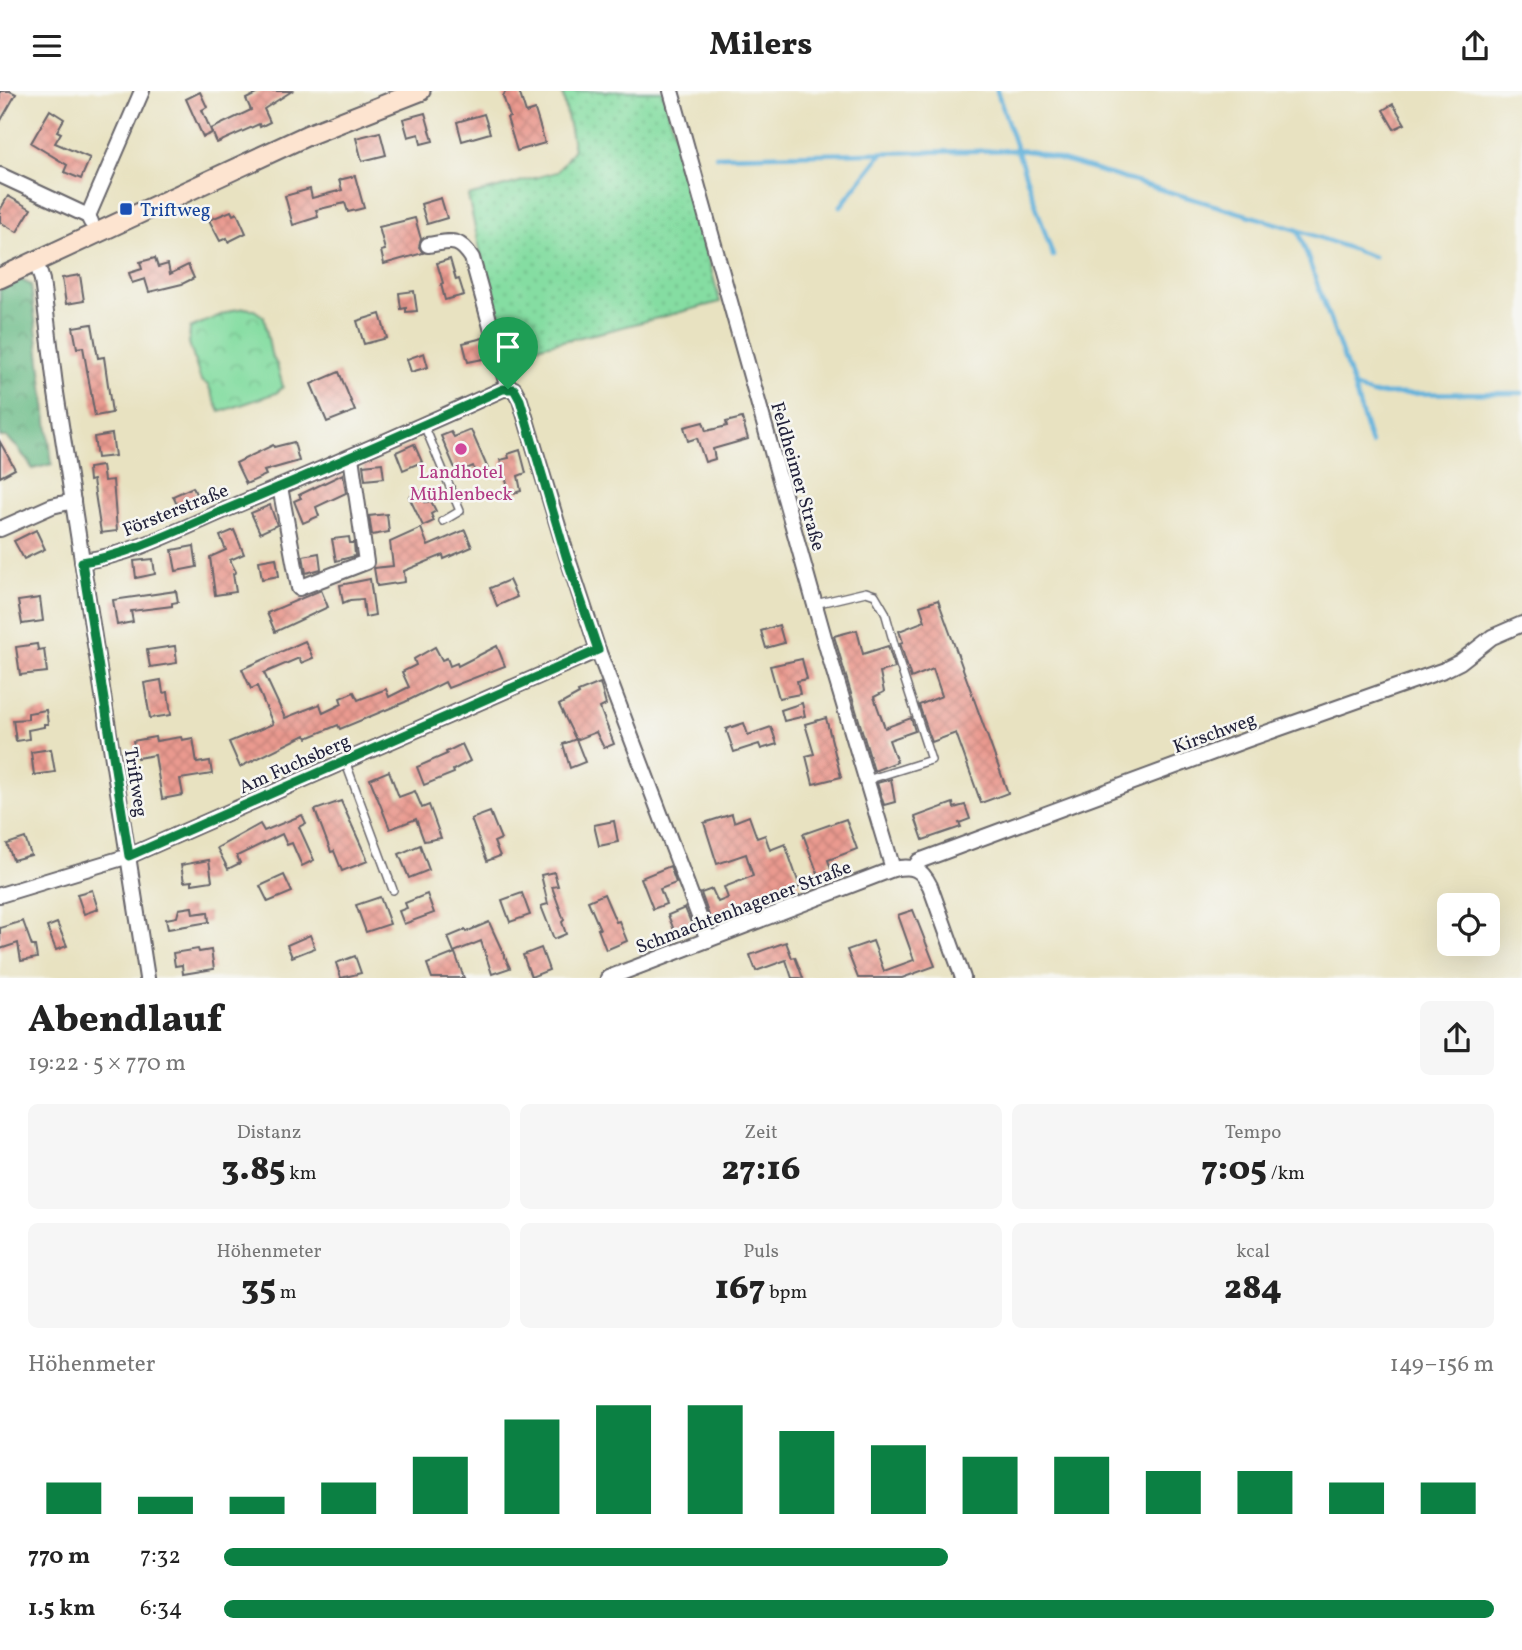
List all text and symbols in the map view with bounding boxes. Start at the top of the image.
text: Milers [710,24,812,68]
icon: menu [28,27,66,65]
icon: share [1456,27,1494,65]
place label: Triftweg [140,198,210,224]
marker: Triftweg [118,201,134,217]
pin [478,317,538,389]
icon: arrive [489,328,527,366]
street label: Feldheimer Straße [763,399,831,554]
marker: Landhotel Mühlenbeck [453,441,469,457]
place label: Landhotel Mühlenbeck [409,460,513,508]
street label: Försterstraße [119,478,233,544]
street label: Kirschweg [1170,707,1260,761]
street label: Am Fuchsberg [235,729,355,801]
street label: Triftweg [117,746,153,819]
street label: Schmachtenhagener Straße [632,855,855,961]
map controls [1437,893,1500,956]
button: locate [1437,893,1500,956]
text: Abendlauf [28,995,222,1048]
button: share [1420,1001,1494,1075]
text: 19:22 · 5 × 770 m [28,1048,186,1080]
text: Distanz [237,1120,301,1146]
text: Zeit [744,1120,778,1146]
text: Tempo [1225,1120,1281,1146]
text: 3.85 [221,1146,286,1194]
text: 27:16 [721,1146,801,1194]
text: 7:05 [1201,1146,1267,1194]
text: km [286,1161,317,1187]
text: /km [1267,1161,1305,1187]
text: Höhenmeter [216,1239,322,1265]
text: Puls [743,1239,779,1265]
text: kcal [1236,1239,1270,1265]
text: 35 [241,1265,276,1313]
text: 167 [715,1265,765,1313]
text: 284 [1224,1265,1282,1313]
text: m [276,1280,297,1306]
text: bpm [765,1280,807,1306]
text: Höhenmeter [28,1349,155,1381]
text: 149–156 m [1390,1349,1494,1381]
text: 770 m [28,1541,90,1573]
text: 7:32 [140,1541,181,1573]
text: 1.5 km [28,1593,95,1625]
text: 6:34 [140,1593,183,1625]

